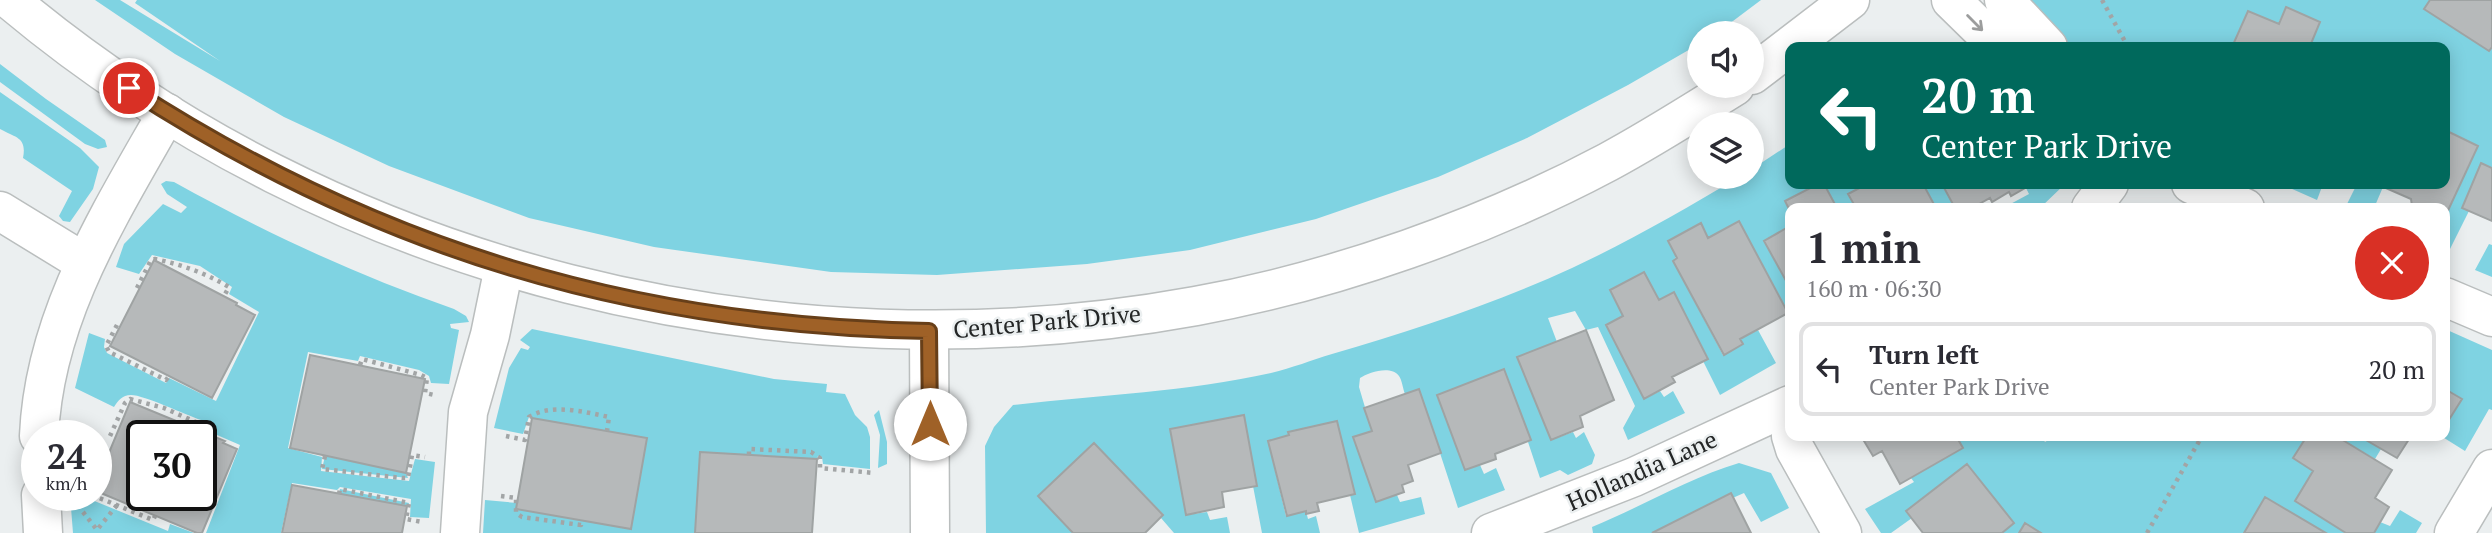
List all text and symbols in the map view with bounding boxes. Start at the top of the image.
one-way arrow [1966,15,1983,32]
map controls [1687,21,1764,189]
button: sound [1687,21,1764,98]
pin [99,58,159,118]
text: 20 m [1921,62,2035,127]
icon: arrive [110,69,148,107]
icon: left [1806,70,1897,161]
button: layers [1687,112,1764,189]
text: Center Park Drive [1921,125,2172,167]
text: 1 min [1806,219,1921,275]
button: close [2355,226,2429,300]
text: 160 m · 06:30 [1806,273,1941,304]
street label: Center Park Drive [952,297,1142,345]
text: Turn left [1869,337,1979,371]
icon: left [1810,350,1848,388]
text: 20 m [2369,352,2425,386]
text: Center Park Drive [1869,371,2049,402]
position arrow [893,387,967,461]
speed limit sign: 30 [126,420,217,511]
street label: Hollandia Lane [1561,423,1722,518]
text: 24 [47,433,86,479]
text: km/h [46,471,87,495]

